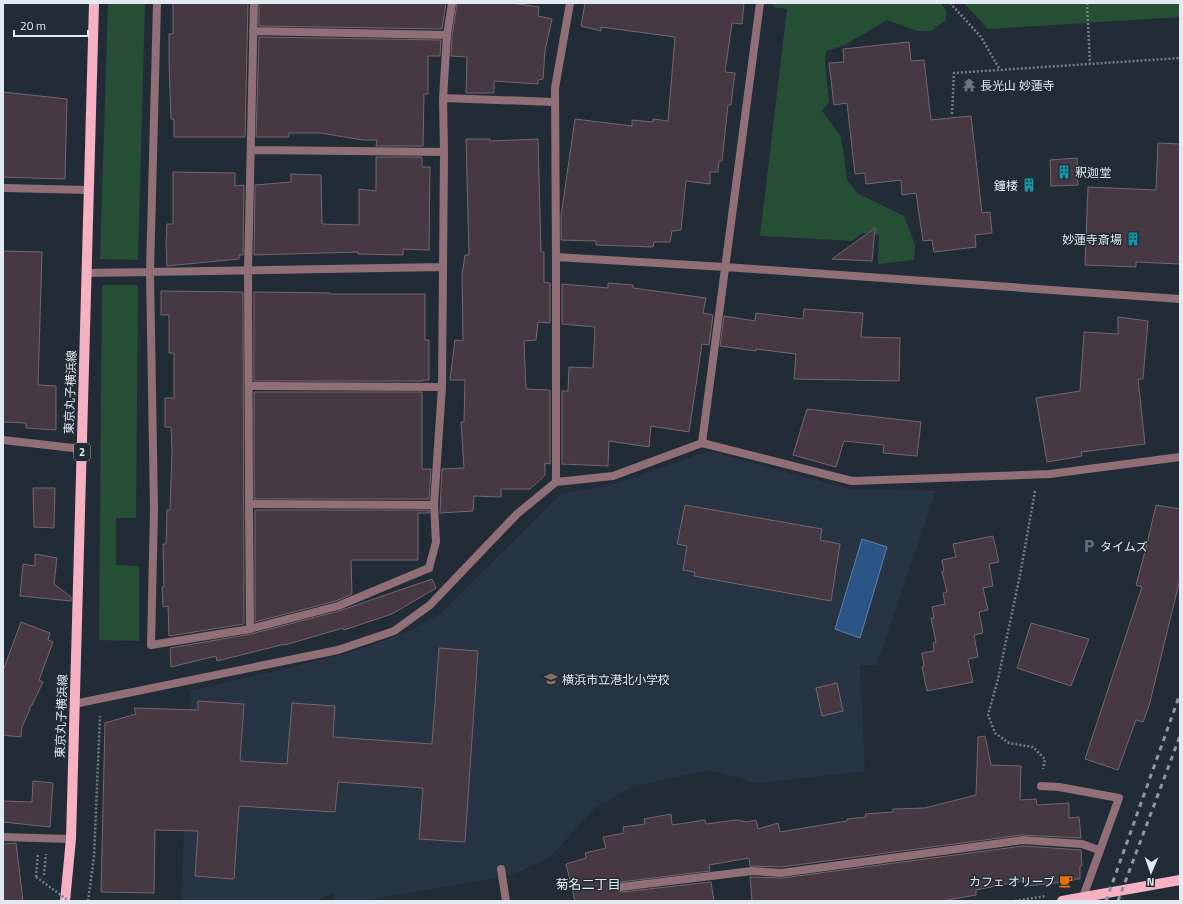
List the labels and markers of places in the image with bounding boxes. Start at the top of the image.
place label: 長光山 妙蓮寺 [980,76,1055,95]
temple icon: 長光山 妙蓮寺 [961,77,977,93]
place label: 釈迦堂 [1075,163,1111,182]
building icon: 釈迦堂 [1056,164,1072,180]
place label: 鐘楼 [994,176,1018,195]
building icon: 鐘楼 [1021,177,1037,193]
place label: 妙蓮寺斎場 [1062,230,1122,249]
building icon: 妙蓮寺斎場 [1125,231,1141,247]
place label: タイムズ [1100,537,1148,556]
parking icon: タイムズ [1081,538,1097,554]
place label: 横浜市立港北小学校 [562,670,670,689]
school or university icon: 横浜市立港北小学校 [543,671,559,687]
place label: カフェ オリーブ [969,872,1055,891]
cafe icon: カフェ オリーブ [1058,873,1074,889]

